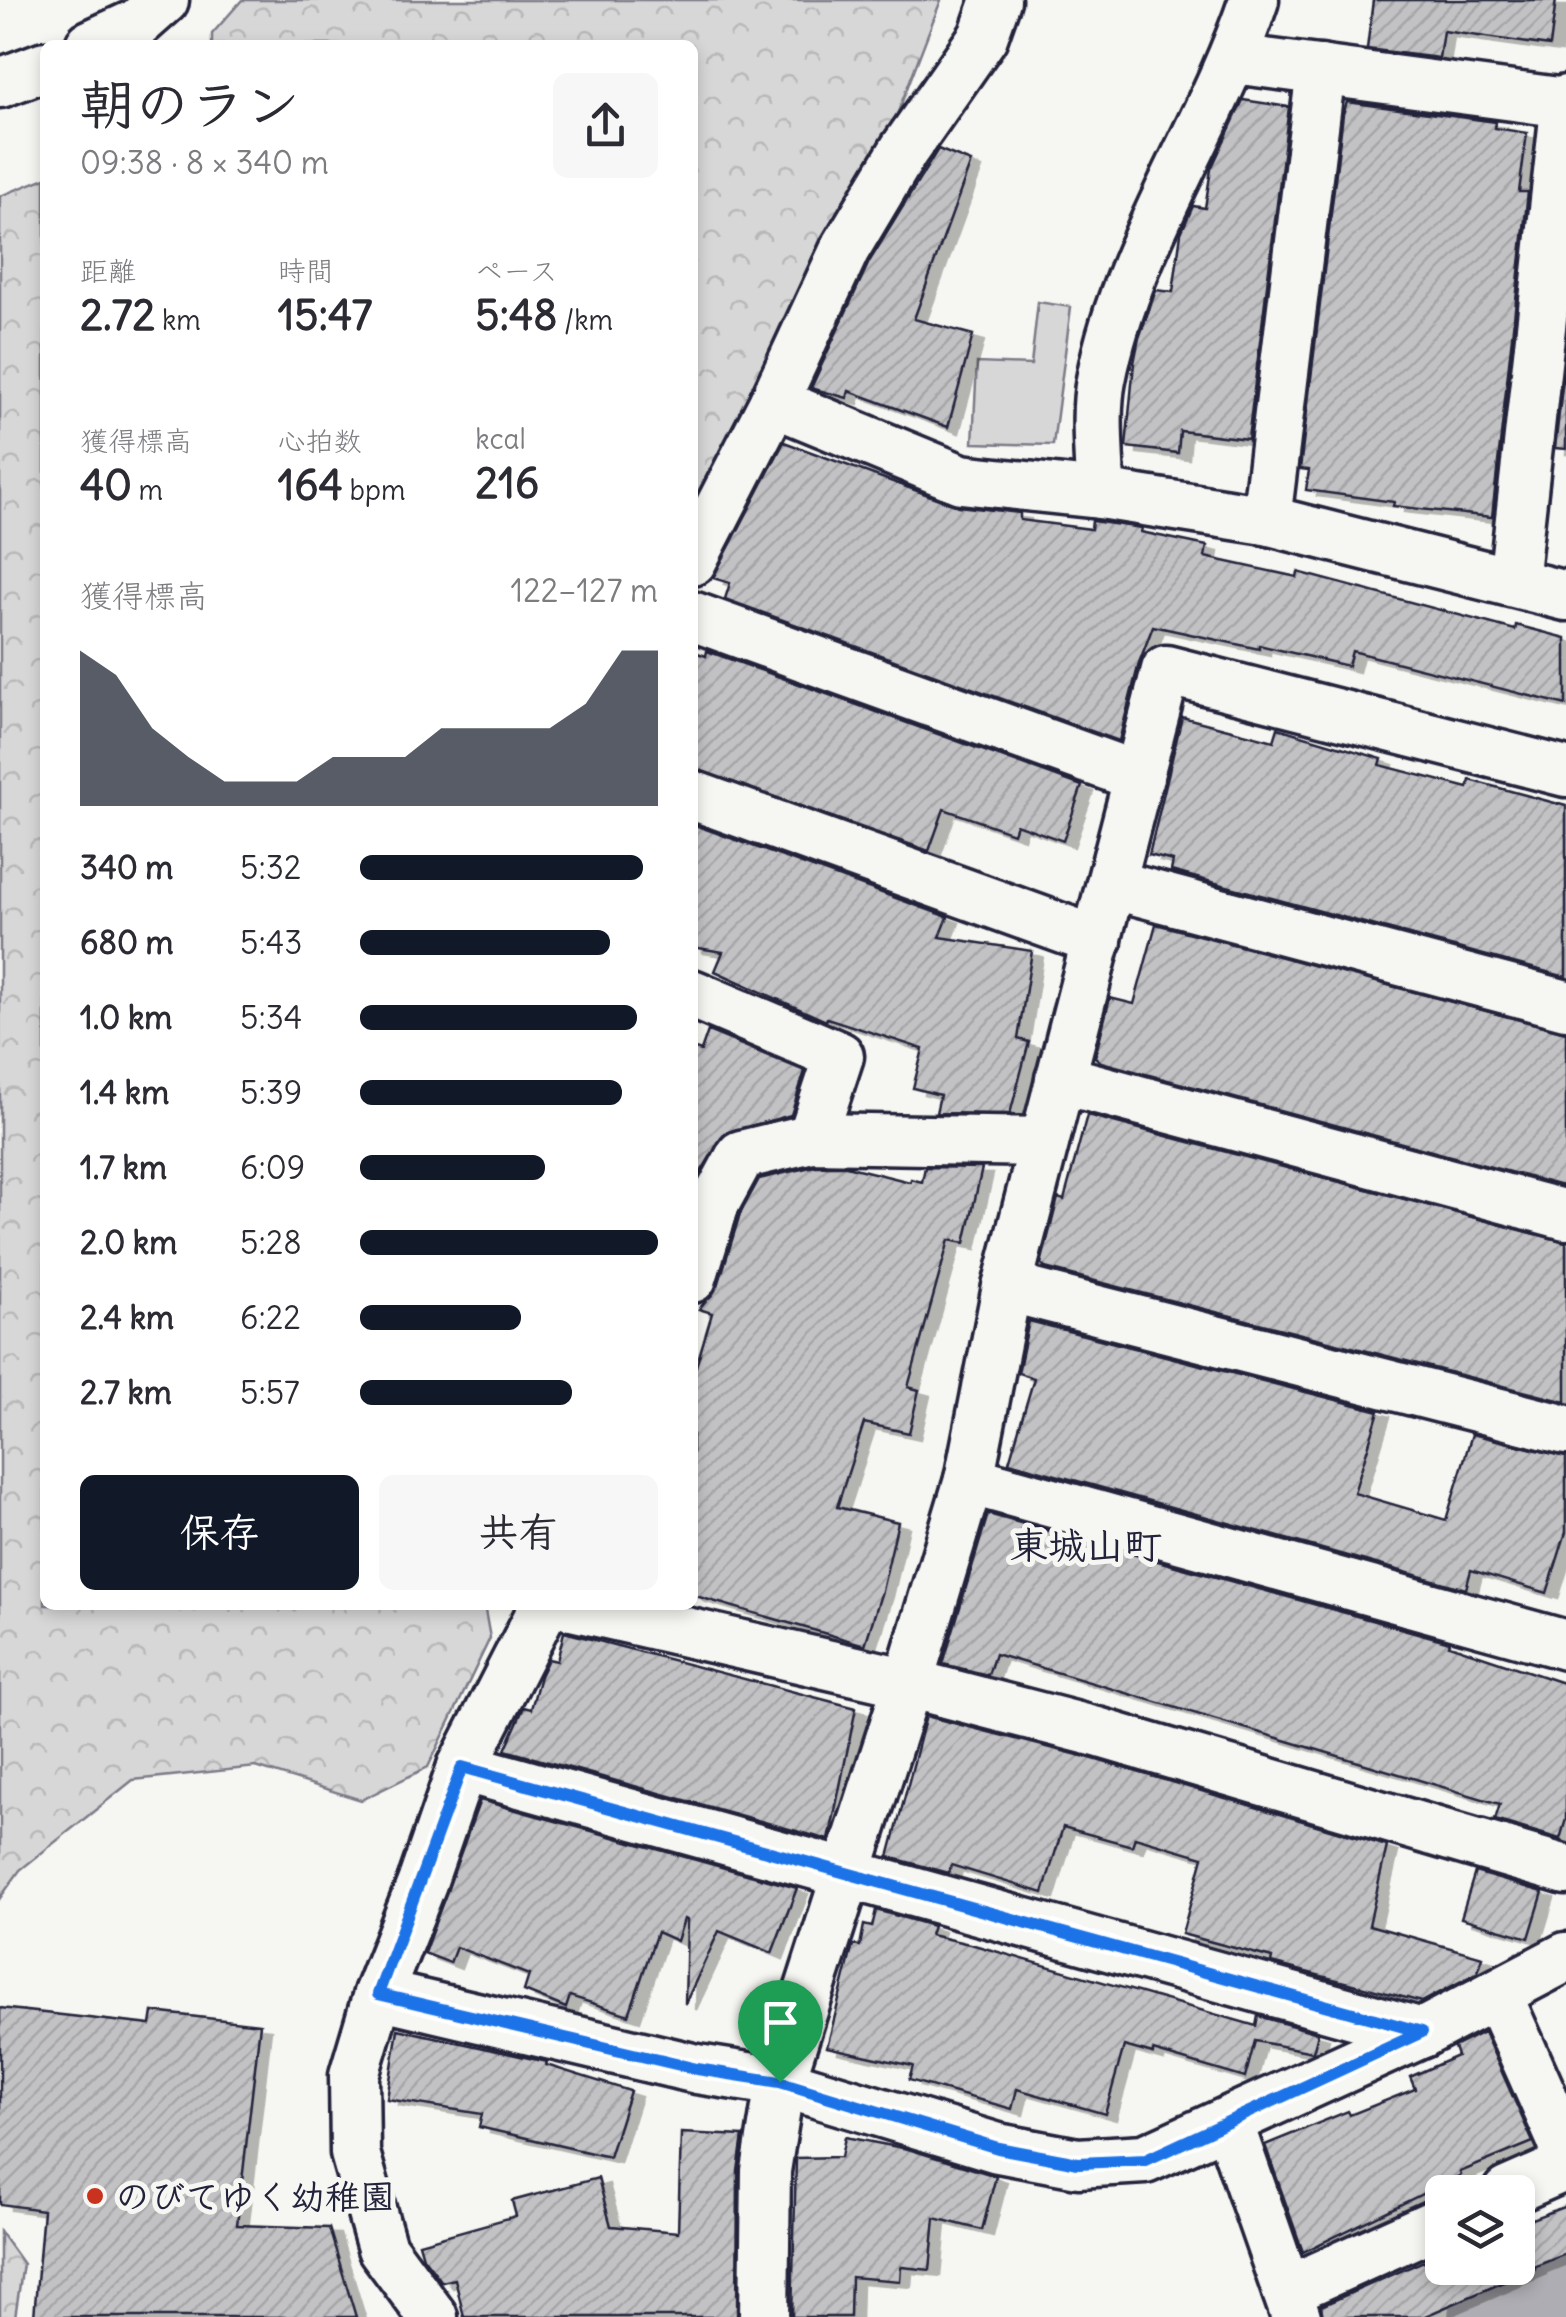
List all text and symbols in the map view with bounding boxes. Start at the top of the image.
text: 朝のラン [80,70,300,139]
button: share [553,73,658,178]
text: 09:38 · 8 × 340 m [80,142,329,183]
text: 距離 [80,253,136,289]
text: 時間 [278,253,334,289]
text: ペース [475,253,558,289]
text: 2.72 [80,289,155,341]
text: 15:47 [278,289,372,341]
text: 5:48 [475,289,557,341]
text: km [155,302,201,338]
text: /km [557,302,613,338]
text: kcal [475,421,526,457]
text: 獲得標高 [80,423,192,459]
text: 心拍数 [278,423,362,459]
text: 216 [475,457,539,509]
text: 40 [80,459,132,511]
text: 164 [278,459,343,511]
text: m [132,472,163,508]
text: bpm [343,472,405,508]
text: 122–127 m [510,570,658,611]
text: 獲得標高 [80,575,208,616]
text: 340 m [80,847,173,888]
text: 5:32 [240,847,301,888]
text: 680 m [80,922,174,963]
text: 5:43 [240,922,302,963]
text: 1.0 km [80,997,172,1038]
text: 5:34 [240,997,302,1038]
text: 1.4 km [80,1072,169,1113]
text: 5:39 [240,1072,302,1113]
text: 1.7 km [80,1147,167,1188]
text: 6:09 [240,1147,305,1188]
text: 2.0 km [80,1222,177,1263]
text: 5:28 [240,1222,302,1263]
text: 2.4 km [80,1297,174,1338]
text: 6:22 [240,1297,301,1338]
text: 2.7 km [80,1372,172,1413]
text: 5:57 [240,1372,300,1413]
button: 保存 [80,1475,359,1590]
button: 共有 [379,1475,658,1590]
district label: 東城山町 [1010,1522,1162,1569]
pin [738,1980,823,2083]
icon: arrive [753,1995,808,2050]
place label: のびてゆく幼稚園 [115,2174,395,2218]
map controls [1425,2175,1535,2285]
button: layers [1425,2175,1535,2285]
marker: のびてゆく幼稚園 [84,2185,106,2207]

